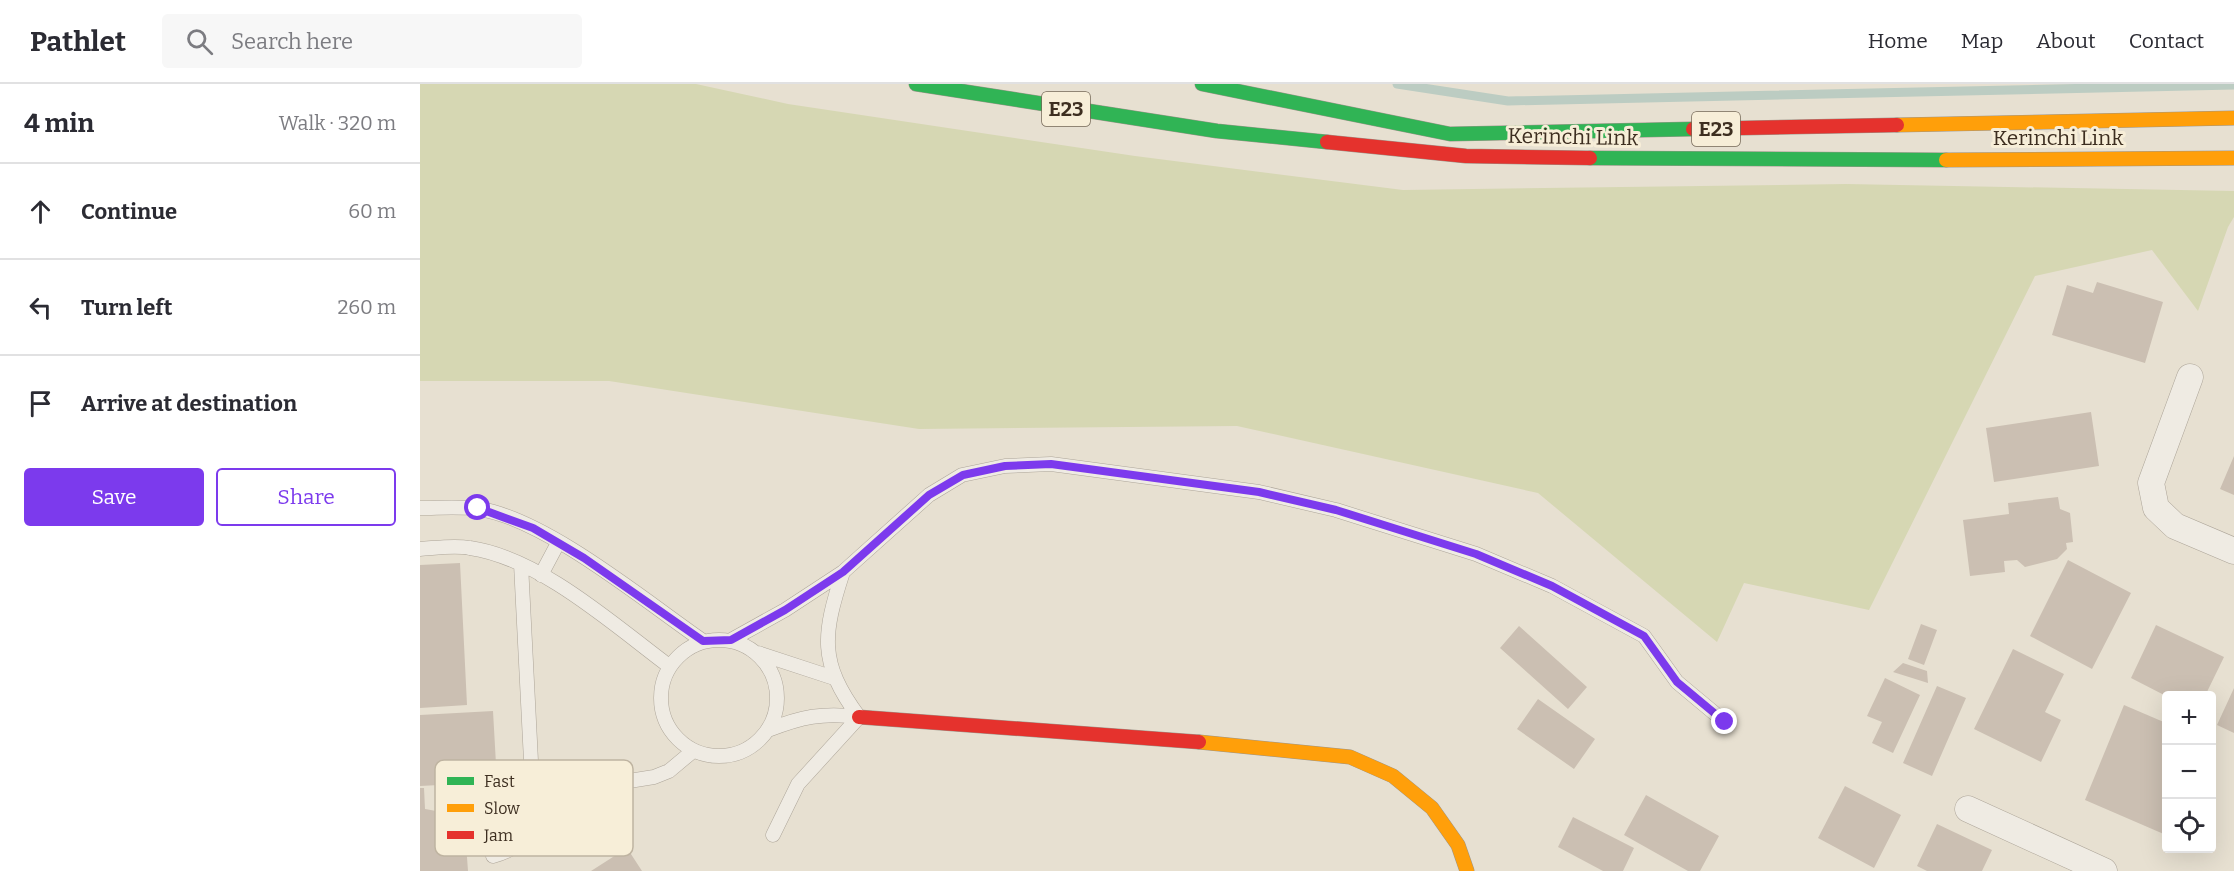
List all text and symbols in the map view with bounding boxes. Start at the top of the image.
search box [162,14,582,68]
text: Pathlet [30,25,126,58]
icon: search [183,25,216,58]
text: Search here [231,28,353,55]
text: Home [1868,28,1928,54]
text: Map [1961,28,2003,54]
text: About [2036,28,2096,54]
text: Contact [2129,28,2204,54]
road number: E23 [1042,92,1090,126]
text: 4 min [24,108,94,139]
text: Walk · 320 m [279,111,396,135]
road number: E23 [1692,112,1740,146]
street label: Kerinchi Link [1507,123,1639,151]
street label: Kerinchi Link [1993,125,2123,151]
icon: ahead [24,195,57,228]
text: Continue [81,198,177,225]
text: 60 m [348,199,396,223]
icon: left [24,291,57,324]
text: Turn left [81,294,173,321]
text: 260 m [337,295,396,319]
icon: arrive [24,387,57,420]
text: Arrive at destination [81,390,297,417]
button: Save [24,468,204,526]
button: Share [216,468,396,526]
route start [464,494,490,520]
map controls [2162,691,2216,853]
button: + [2162,691,2216,745]
route end [1711,708,1737,734]
button: − [2162,745,2216,799]
legend [435,760,633,856]
text: Fast [484,772,515,791]
text: Slow [484,799,520,818]
button: locate [2162,799,2216,853]
text: Jam [483,826,513,845]

